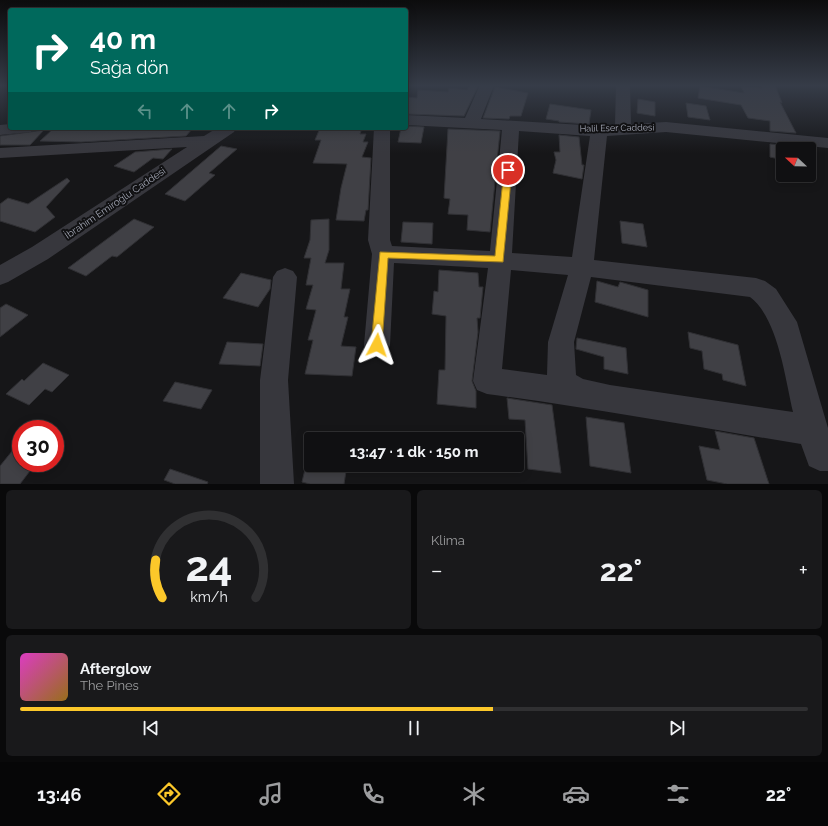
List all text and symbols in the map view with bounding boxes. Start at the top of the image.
text: 40 m [90,23,156,56]
icon: right [24,24,76,76]
text: Sağa dön [90,57,169,78]
icon: left [134,100,156,122]
icon: ahead [176,100,198,122]
icon: ahead [218,100,240,122]
icon: right [260,100,282,122]
street label: Halil Eser Caddesi [580,122,654,134]
north arrow [776,142,816,182]
map controls [776,142,816,182]
pin [491,153,525,187]
icon: arrive [497,159,519,181]
street label: İbrahim Emiroğlu Caddesi [63,165,167,241]
position arrow [356,324,398,366]
speed limit sign: 30 [12,420,64,472]
text: 13:47 · 1 dk · 150 m [349,443,479,461]
text: Klima [431,533,465,548]
text: 24 [185,541,232,590]
text: 22° [600,553,642,588]
text: − [431,557,443,583]
text: + [799,557,808,583]
text: km/h [190,588,227,604]
text: Afterglow [80,660,151,678]
text: The Pines [80,678,139,693]
icon: previous [140,717,162,739]
icon: pause [403,717,425,739]
icon: next [666,717,688,739]
icon: directions [155,780,183,808]
icon: music [257,780,285,808]
icon: phone [359,780,387,808]
icon: climate [460,780,488,808]
icon: car [562,780,590,808]
icon: filters [664,780,692,808]
text: 13:46 [37,784,81,805]
text: 22° [766,784,791,805]

